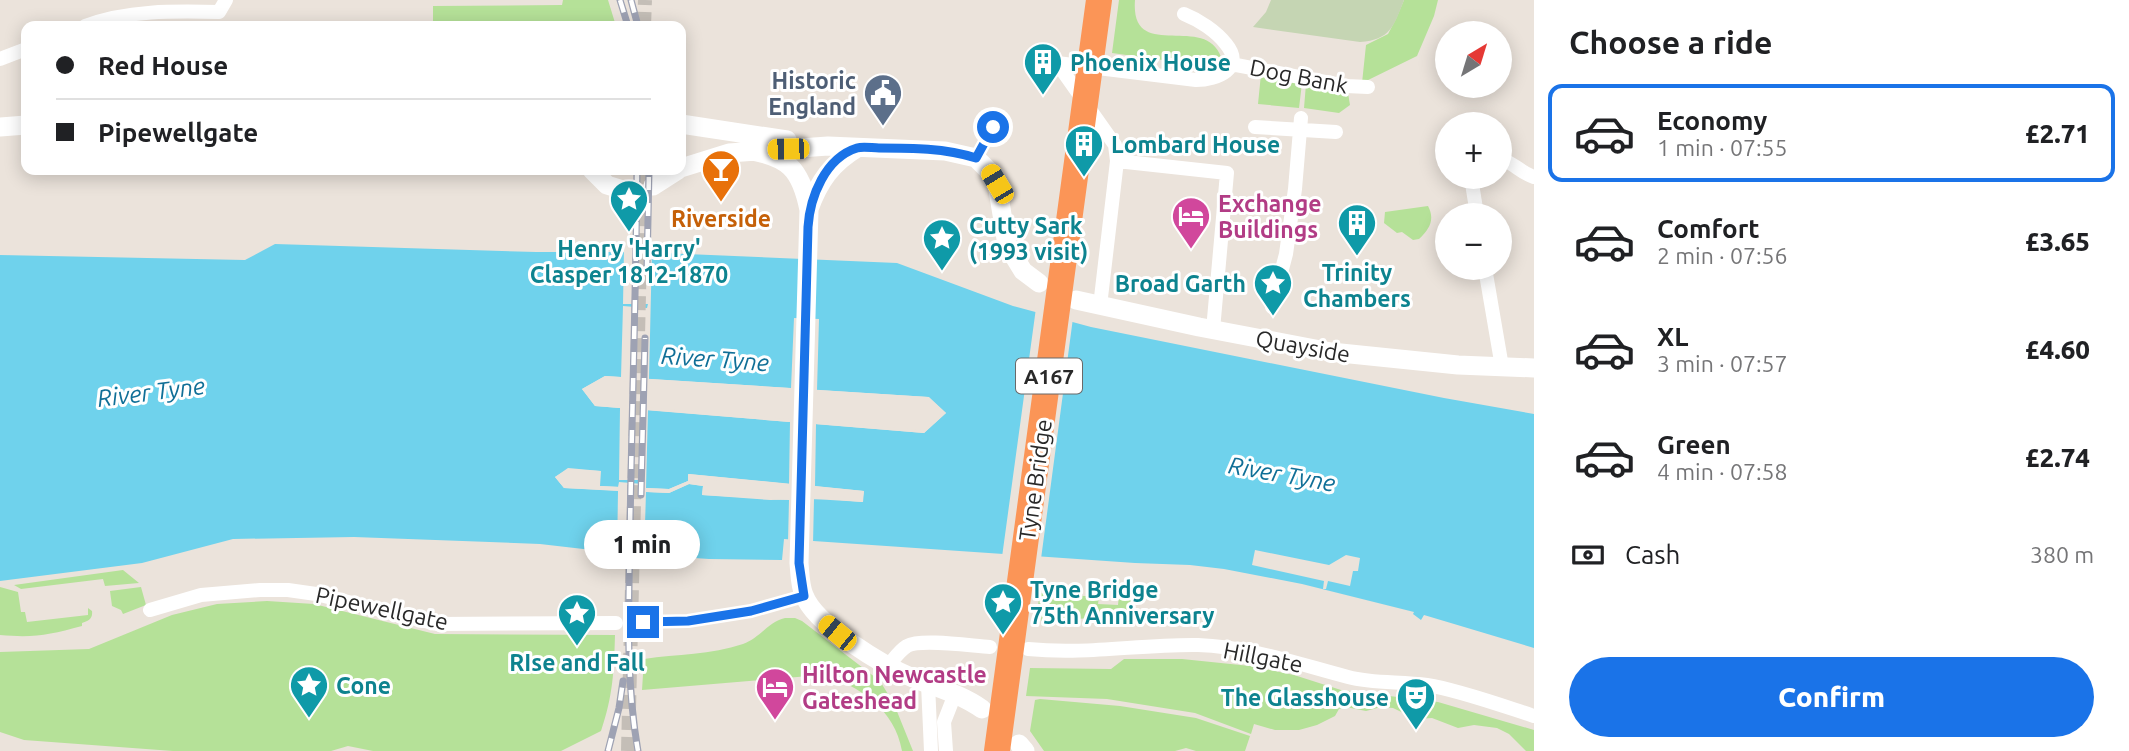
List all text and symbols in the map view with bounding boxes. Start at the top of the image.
north arrow [1435,21,1512,98]
map controls [1435,21,1512,280]
text: Choose a ride [1569,24,1772,60]
building icon: Phoenix House [1022,41,1064,96]
place label: Phoenix House [1070,50,1231,75]
text: Red House [98,51,228,80]
street label: Dog Bank [1248,54,1351,98]
place label: Historic England [768,68,856,119]
public building icon: Historic England [862,72,904,127]
icon: car [1573,102,1636,165]
text: Economy [1657,106,1767,135]
route start [977,111,1009,143]
button: + [1435,112,1512,189]
text: Pipewellgate [98,118,258,147]
text: £2.71 [2025,119,2090,148]
building icon: Lombard House [1063,123,1105,178]
place label: Lombard House [1111,132,1280,157]
text: 1 min · 07:55 [1657,135,1788,160]
car [767,138,810,160]
bar icon: Riverside [700,148,742,203]
car [978,161,1017,207]
place icon: Henry 'Harry' Clasper 1812-1870 [608,178,650,233]
place label: Exchange Buildings [1218,191,1322,242]
hotel icon: Exchange Buildings [1170,195,1212,250]
building icon: Trinity Chambers [1336,202,1378,257]
button: − [1435,203,1512,280]
place label: Riverside [671,206,771,231]
icon: car [1573,210,1636,273]
place label: Cutty Sark (1993 visit) [969,213,1088,265]
text: Comfort [1657,214,1760,243]
place icon: Cutty Sark (1993 visit) [921,217,963,272]
text: £3.65 [2025,227,2090,256]
place label: Henry 'Harry' Clasper 1812-1870 [530,236,728,287]
text: 2 min · 07:56 [1657,243,1788,268]
place label: Trinity Chambers [1303,260,1411,311]
place icon: Broad Garth [1252,262,1294,317]
place label: Broad Garth [1115,271,1246,296]
icon: car [1573,318,1636,381]
text: XL [1657,322,1688,351]
street label: Quayside [1254,325,1352,367]
text: £4.60 [2025,335,2090,364]
water label: River Tyne [660,342,770,376]
text: 3 min · 07:57 [1657,351,1788,376]
road number: A167 [1016,358,1082,394]
water label: River Tyne [96,372,206,412]
street label: Tyne Bridge [1014,417,1056,543]
icon: car [1573,426,1636,489]
text: Green [1657,430,1731,459]
text: £2.74 [2025,443,2090,472]
water label: River Tyne [1226,451,1338,497]
text: 4 min · 07:58 [1657,459,1788,484]
callout: 1 min [585,520,701,570]
text: 1 min [613,532,671,557]
icon: cash [1569,536,1607,574]
text: Cash [1625,540,1680,569]
text: 380 m [2030,542,2094,567]
place label: Tyne Bridge 75th Anniversary [1030,577,1214,628]
place icon: Tyne Bridge 75th Anniversary [982,581,1024,636]
street label: Pipewellgate [313,582,451,634]
place icon: RIse and Fall [556,592,598,647]
route end [627,606,659,638]
car [815,612,860,654]
street label: Hillgate [1221,637,1305,677]
place label: RIse and Fall [509,650,645,675]
button: Confirm [1569,657,2094,737]
place label: Hilton Newcastle Gateshead [802,662,987,713]
place icon: Cone [288,664,330,719]
hotel icon: Hilton Newcastle Gateshead [754,666,796,721]
place label: Cone [336,673,391,698]
theatre icon: The Glasshouse [1395,676,1437,731]
place label: The Glasshouse [1221,685,1389,710]

